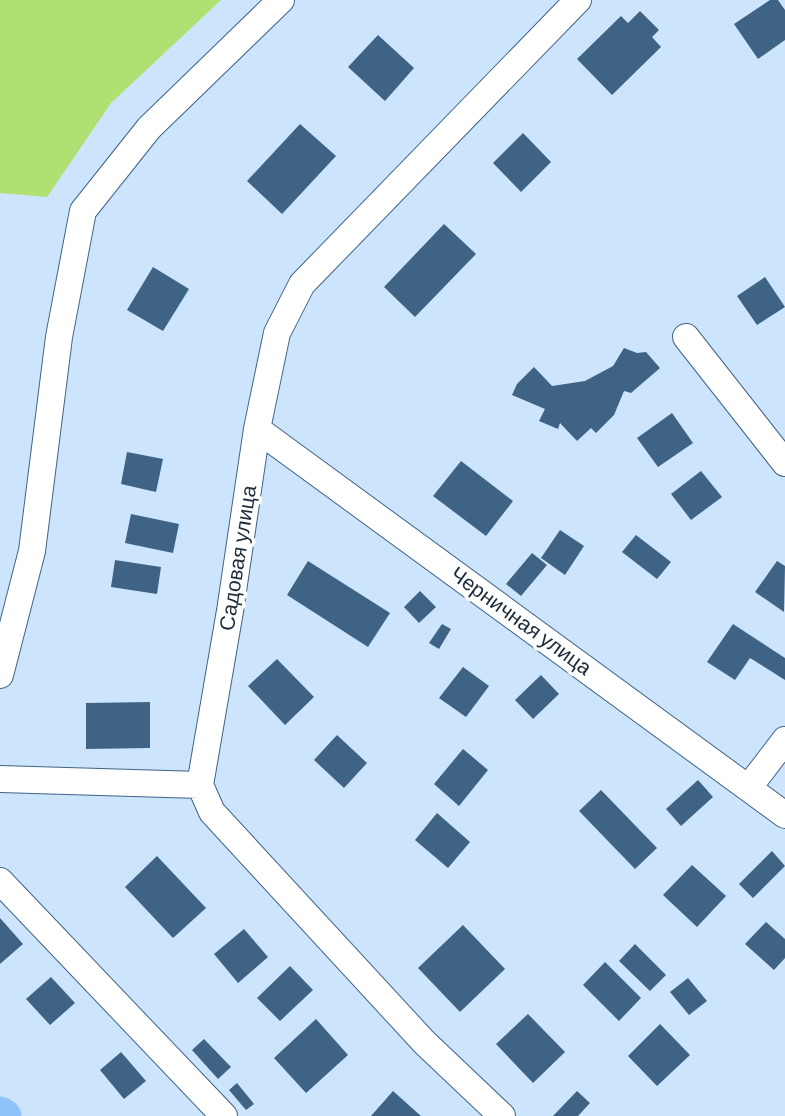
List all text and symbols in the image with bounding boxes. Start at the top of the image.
street label: Садовая улица [213,483,260,632]
street label: Черничная улица [446,560,598,680]

